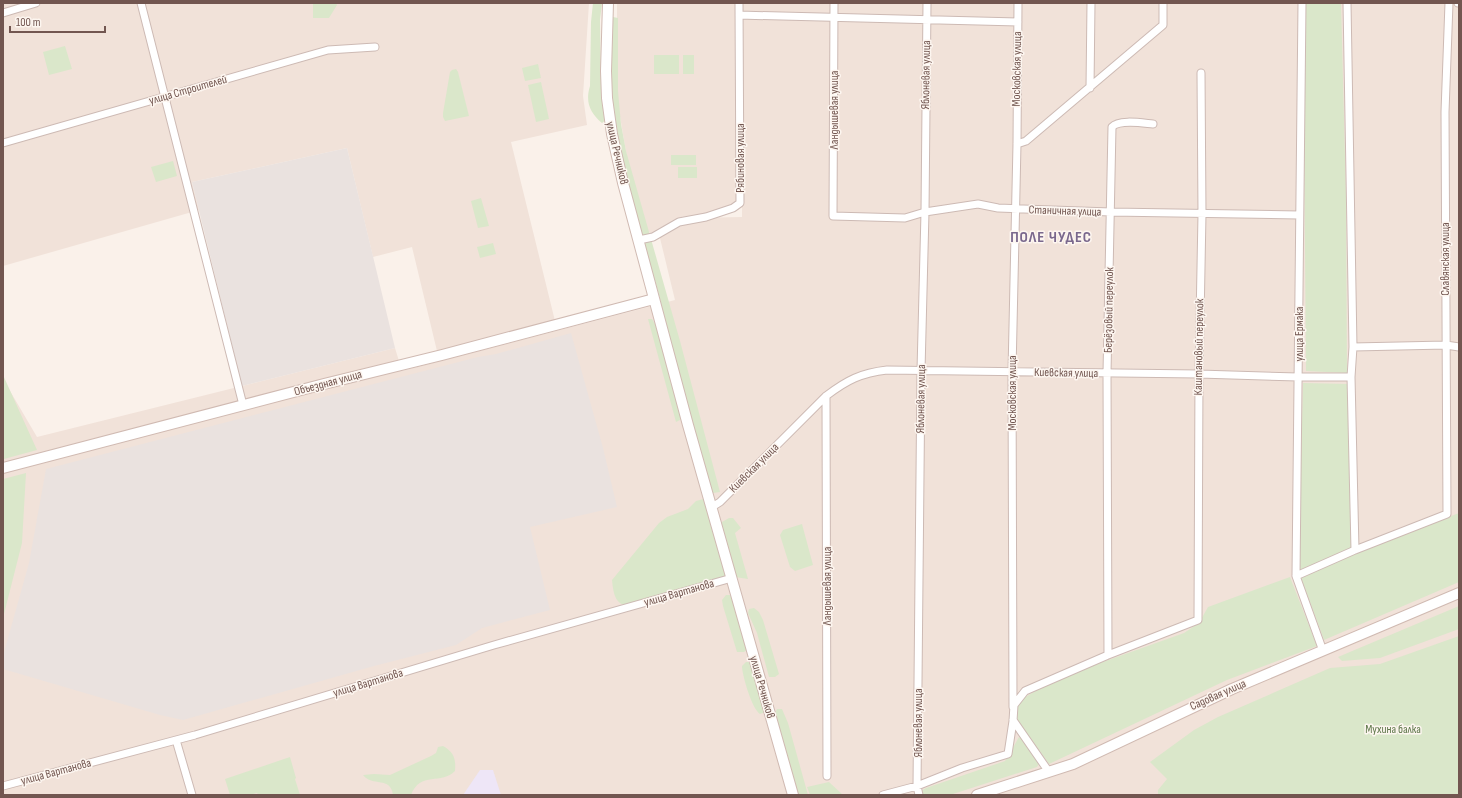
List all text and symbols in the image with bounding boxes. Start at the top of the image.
scale bar [10,8,105,34]
text: 100 m [16,15,41,30]
street label: Московская улица [1009,31,1025,107]
street label: Яблоневая улица [918,40,934,110]
street label: Ландышевая улица [827,70,842,150]
street label: улица Строителей [147,72,229,108]
street label: улица Речников [602,120,632,186]
street label: Рябиновая улица [733,123,748,193]
street label: Станичная улица [1028,202,1102,220]
street label: Славянская улица [1438,222,1453,296]
district label: ПОЛЕ ЧУДЕС [1010,228,1092,247]
street label: Берёзовый переулок [1101,266,1117,353]
street label: Каштановый переулок [1191,298,1207,395]
street label: улица Ермака [1292,306,1307,361]
street label: Московская улица [1005,355,1020,431]
street label: Яблоневая улица [913,364,929,434]
street label: Киевская улица [1034,365,1099,381]
street label: Объездная улица [292,367,364,399]
street label: Киевская улица [726,440,782,496]
street label: Ландышевая улица [820,546,835,626]
street label: улица Вартанова [642,576,716,610]
street label: улица Речников [746,654,778,720]
street label: улица Вартанова [331,665,405,701]
street label: Садовая улица [1188,676,1249,714]
street label: Яблоневая улица [911,688,926,758]
park label: Мухина балка [1365,722,1421,737]
street label: улица Вартанова [19,755,93,789]

